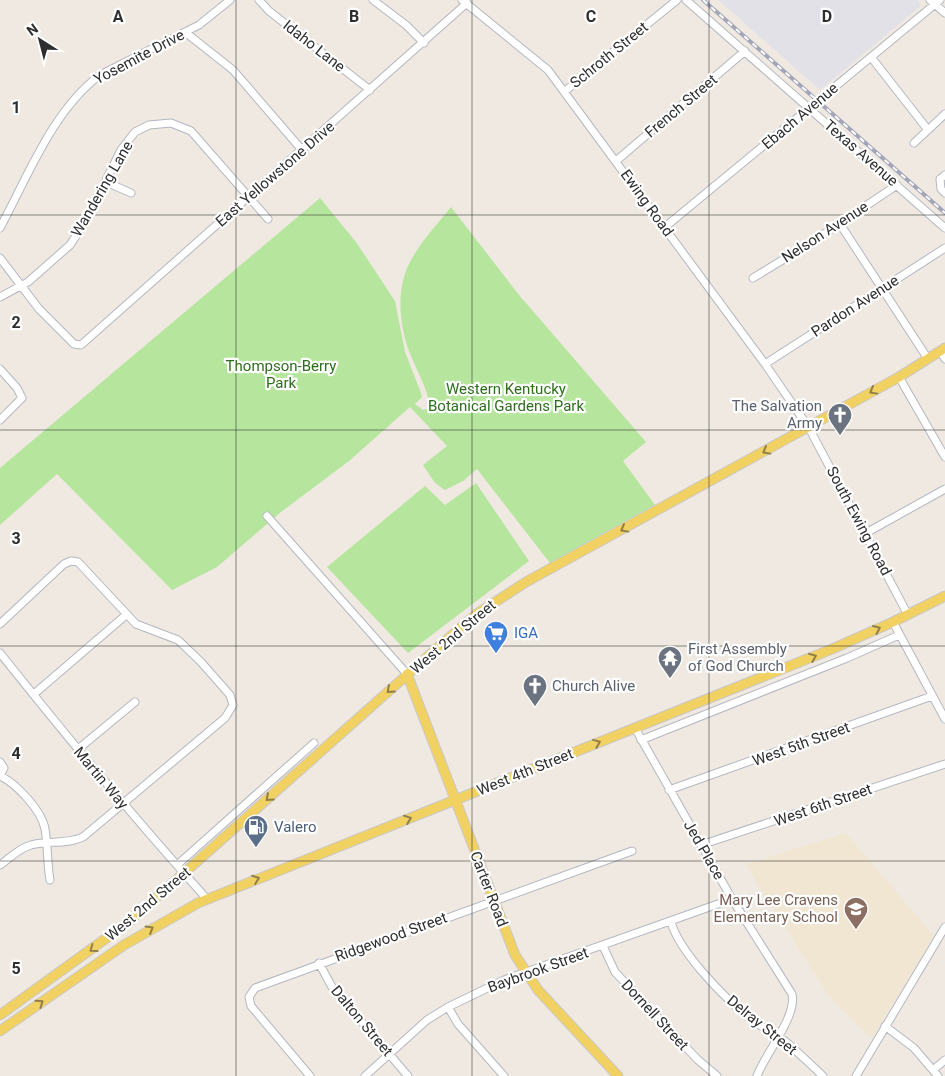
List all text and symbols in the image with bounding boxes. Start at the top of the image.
text: A [113,7,124,26]
text: B [349,7,359,26]
text: C [586,7,596,26]
text: D [822,7,832,26]
north arrow [15,15,65,65]
street label: Idaho Lane [279,16,349,76]
street label: Schroth Street [566,18,652,92]
text: N [24,20,41,39]
street label: Yosemite Drive [91,26,187,88]
street label: French Street [641,71,721,141]
street label: Ebach Avenue [758,79,842,153]
text: 1 [11,98,21,117]
street label: Texas Avenue [820,116,902,190]
street label: East Yellowstone Drive [212,118,338,230]
street label: Wandering Lane [67,138,137,240]
street label: Ewing Road [617,166,677,240]
street label: Nelson Avenue [778,197,872,267]
street label: Pardon Avenue [808,271,902,341]
text: 2 [11,313,21,332]
park label: Thompson-Berry Park [226,357,336,392]
park label: Western Kentucky Botanical Gardens Park [428,380,584,415]
one-way arrow [870,385,879,395]
place label: The Salvation Army [732,397,822,432]
church icon: The Salvation Army [827,402,853,436]
one-way arrow [763,445,772,455]
street label: South Ewing Road [823,463,895,579]
one-way arrow [620,523,629,533]
text: 3 [11,529,21,548]
street label: West 2nd Street [407,596,499,678]
supermarket icon: IGA [483,620,509,654]
place label: IGA [514,624,538,642]
one-way arrow [872,625,881,636]
place label: First Assembly of God Church [688,640,787,675]
temple icon: First Assembly of God Church [657,645,683,679]
one-way arrow [808,653,817,663]
church icon: Church Alive [522,673,548,707]
place label: Church Alive [552,677,635,695]
one-way arrow [387,684,396,693]
street label: West 5th Street [750,718,852,770]
one-way arrow [592,739,601,749]
street label: Martin Way [70,743,132,813]
text: 4 [11,744,21,763]
street label: West 4th Street [474,744,576,800]
street label: West 6th Street [772,780,874,830]
one-way arrow [266,792,275,801]
fuel station icon: Valero [243,814,269,848]
one-way arrow [403,815,411,825]
street label: Jed Place [680,817,728,883]
place label: Valero [274,818,316,836]
street label: Carter Road [466,849,512,929]
street label: West 2nd Street [102,863,194,945]
one-way arrow [252,874,260,884]
place label: Mary Lee Cravens Elementary School [714,891,838,926]
school or university icon: Mary Lee Cravens Elementary School [843,896,869,930]
street label: Ridgewood Street [333,908,450,966]
one-way arrow [144,926,153,936]
one-way arrow [89,943,99,952]
street label: Baybrook Street [485,943,591,997]
text: 5 [11,959,21,978]
street label: Dornell Street [618,976,692,1054]
street label: Dalton Street [327,982,397,1060]
street label: Delray Street [723,991,801,1059]
one-way arrow [34,1000,44,1009]

